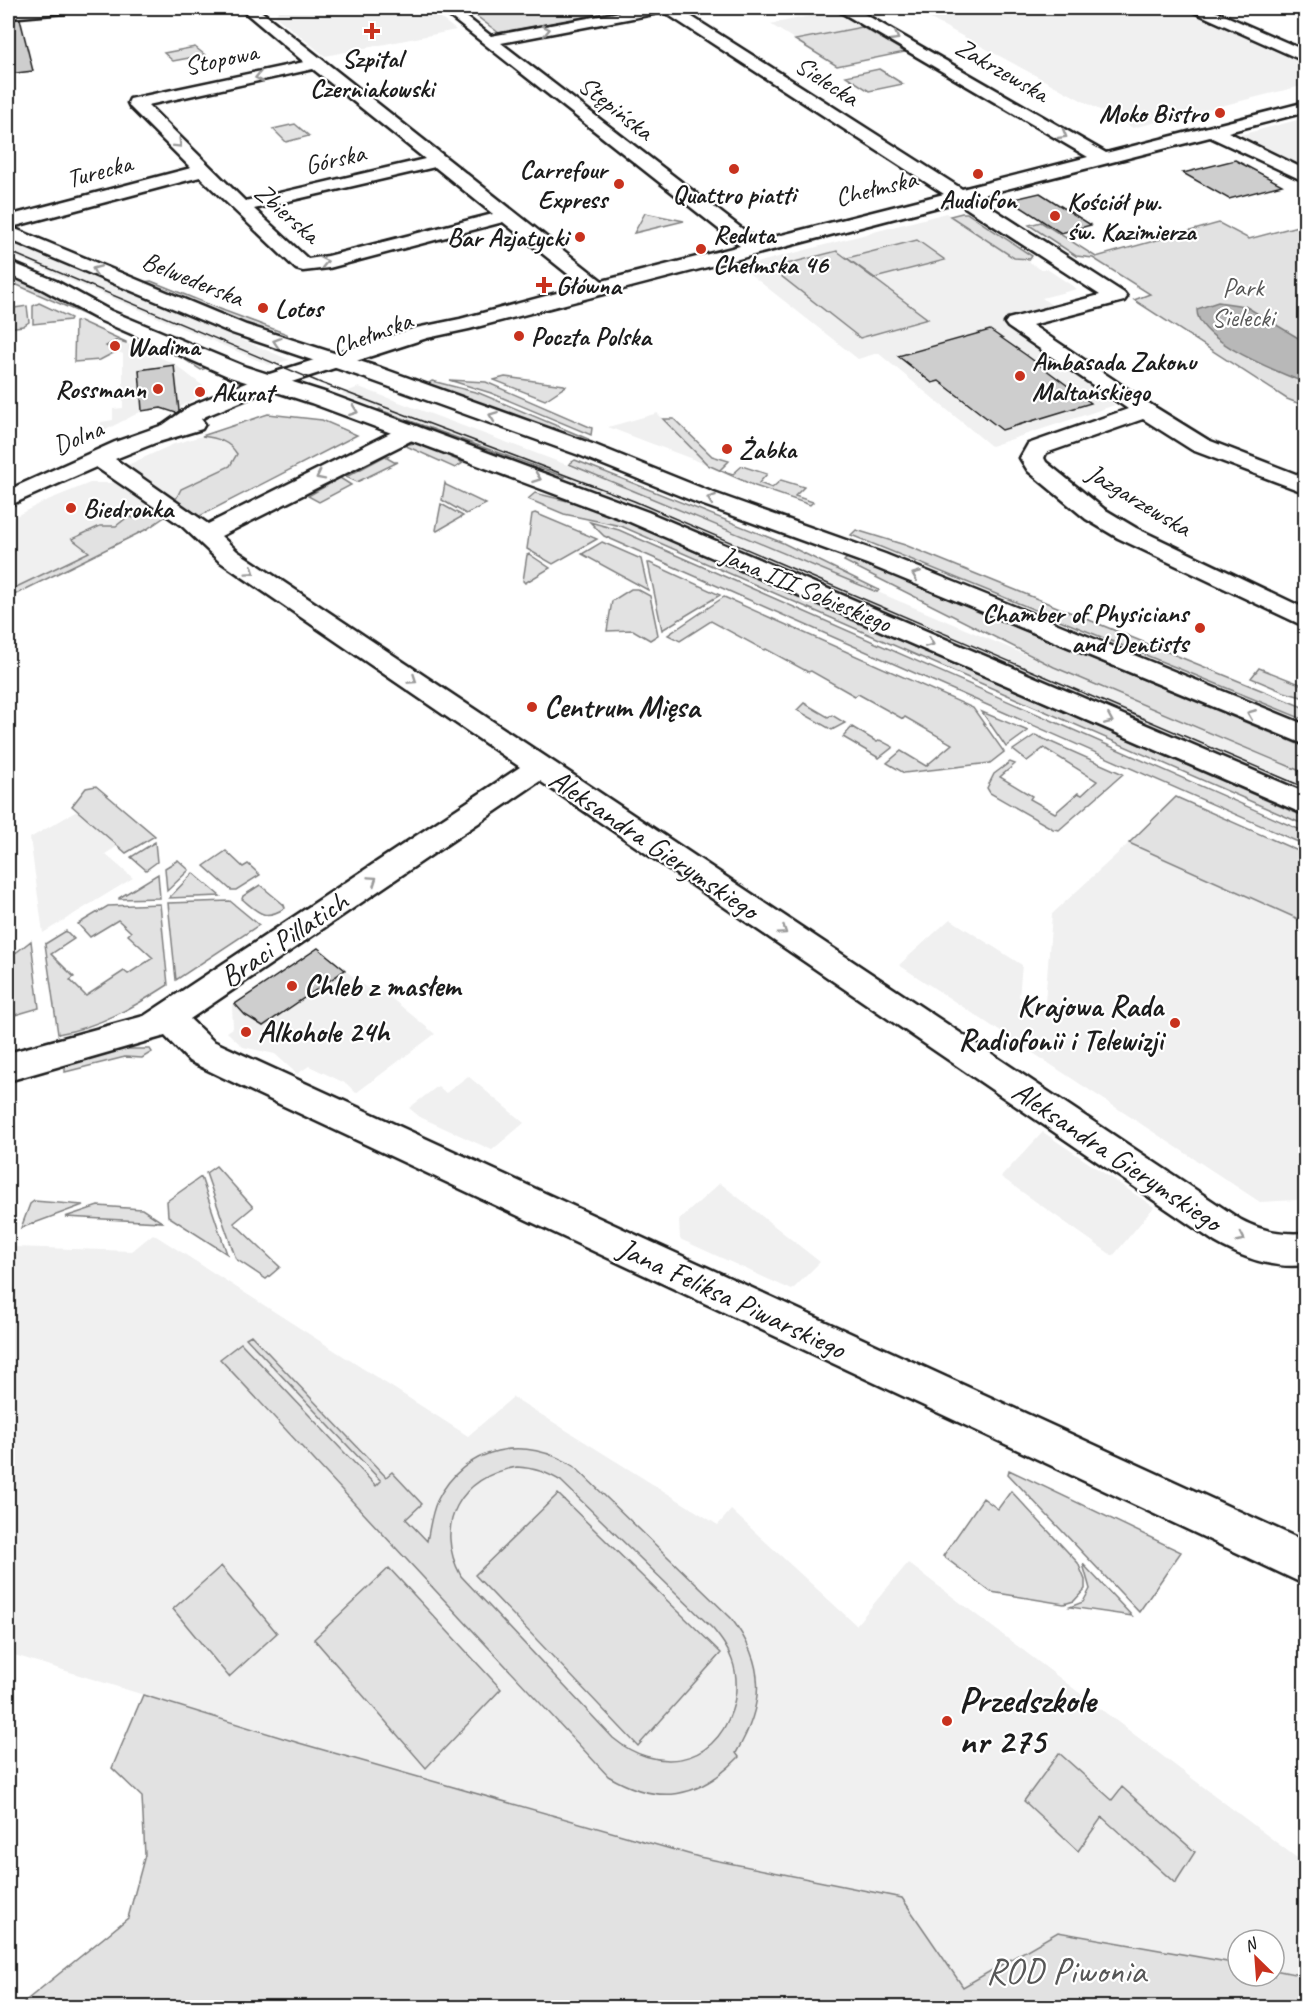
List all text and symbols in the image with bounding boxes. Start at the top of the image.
marker: Szpital Czerniakowski [363,22,381,40]
one-way arrow [540,24,550,37]
one-way arrow [889,30,899,41]
street label: Zakrzewska [949,30,1057,111]
street label: Stopowa [181,35,263,83]
place label: Szpital Czerniakowski [310,42,437,105]
street label: Sielecka [789,48,866,115]
street label: Stępińska [572,68,661,149]
one-way arrow [254,69,264,82]
place label: Moko Bistro [1099,97,1210,130]
marker: Moko Bistro [1213,106,1227,120]
one-way arrow [1057,128,1067,139]
street label: Górska [302,136,370,182]
one-way arrow [170,137,181,148]
street label: Turecka [63,146,138,196]
place label: Carrefour Express [519,153,610,216]
marker: Quattro piatti [727,162,741,176]
street label: Chełmska [832,162,922,214]
marker: Audiofon [971,167,985,181]
street label: Zbierska [247,176,328,252]
marker: Carrefour Express [612,177,626,191]
place label: Quattro piatti [672,178,800,211]
place label: Audiofon [940,183,1018,216]
place label: Kościół pw. św. Kazimierza [1067,185,1198,248]
marker: Kościół pw. św. Kazimierza [1048,209,1062,223]
place label: Reduta Chełmska 46 [713,218,829,281]
place label: Bar Azjatycki [447,221,572,254]
marker: Bar Azjatycki [573,230,587,244]
marker: Reduta Chełmska 46 [694,242,708,256]
street label: Belwederska [138,244,250,315]
one-way arrow [318,257,328,270]
one-way arrow [91,265,102,277]
place label: Główna [556,269,623,302]
park label: Park Sielecki [1212,271,1278,334]
marker: Główna [537,278,551,292]
place label: Lotos [275,292,326,325]
marker: Lotos [256,301,270,315]
street label: Chełmska [327,303,418,364]
place label: Poczta Polska [531,320,653,353]
marker: Poczta Polska [512,329,526,343]
place label: Wadima [127,330,202,363]
one-way arrow [272,337,283,349]
marker: Wadima [108,339,122,353]
place label: Ambasada Zakonu Maltańskiego [1032,345,1198,408]
marker: Ambasada Zakonu Maltańskiego [1013,369,1027,383]
place label: Rossmann [55,373,147,406]
place label: Akurat [212,376,278,409]
marker: Rossmann [151,382,165,396]
marker: Akurat [193,385,207,399]
one-way arrow [348,403,359,416]
street label: Dolna [48,411,109,462]
one-way arrow [488,411,498,424]
place label: Żabka [739,433,798,466]
marker: Żabka [720,442,734,456]
street label: Jazgarzewska [1079,455,1199,545]
one-way arrow [316,469,327,481]
one-way arrow [531,471,542,484]
place label: Biedronka [83,492,176,525]
one-way arrow [706,494,716,507]
marker: Biedronka [64,501,78,515]
street label: Jana III Sobieskiego [714,538,898,640]
one-way arrow [244,564,255,575]
one-way arrow [911,570,922,582]
place label: Chamber of Physicians and Dentists [982,597,1191,660]
marker: Chamber of Physicians and Dentists [1193,621,1207,635]
one-way arrow [923,635,934,647]
one-way arrow [406,673,417,684]
place label: Centrum Mięsa [544,688,702,726]
marker: Centrum Mięsa [525,700,539,714]
one-way arrow [1247,709,1258,721]
one-way arrow [1102,713,1113,725]
street label: Aleksandra Gierymskiego [542,760,769,930]
one-way arrow [366,876,377,887]
street label: Braci Pillatich [213,881,357,996]
one-way arrow [776,924,787,935]
place label: Chleb z masłem [304,967,463,1005]
marker: Chleb z masłem [285,979,299,993]
place label: Krajowa Rada Radiofonii i Telewizji [959,987,1167,1059]
place label: Alkohole 24h [258,1013,391,1051]
marker: Krajowa Rada Radiofonii i Telewizji [1168,1016,1182,1030]
marker: Alkohole 24h [239,1025,253,1039]
street label: Aleksandra Gierymskiego [1005,1072,1232,1242]
street label: Jana Feliksa Piwarskiego [611,1228,853,1368]
one-way arrow [1235,1231,1246,1242]
place label: Przedszkole nr 275 [959,1677,1098,1764]
marker: Przedszkole nr 275 [940,1714,954,1728]
north arrow [1226,1928,1286,1988]
text: N [1241,1933,1262,1956]
park label: ROD Piwonia [986,1948,1148,1994]

